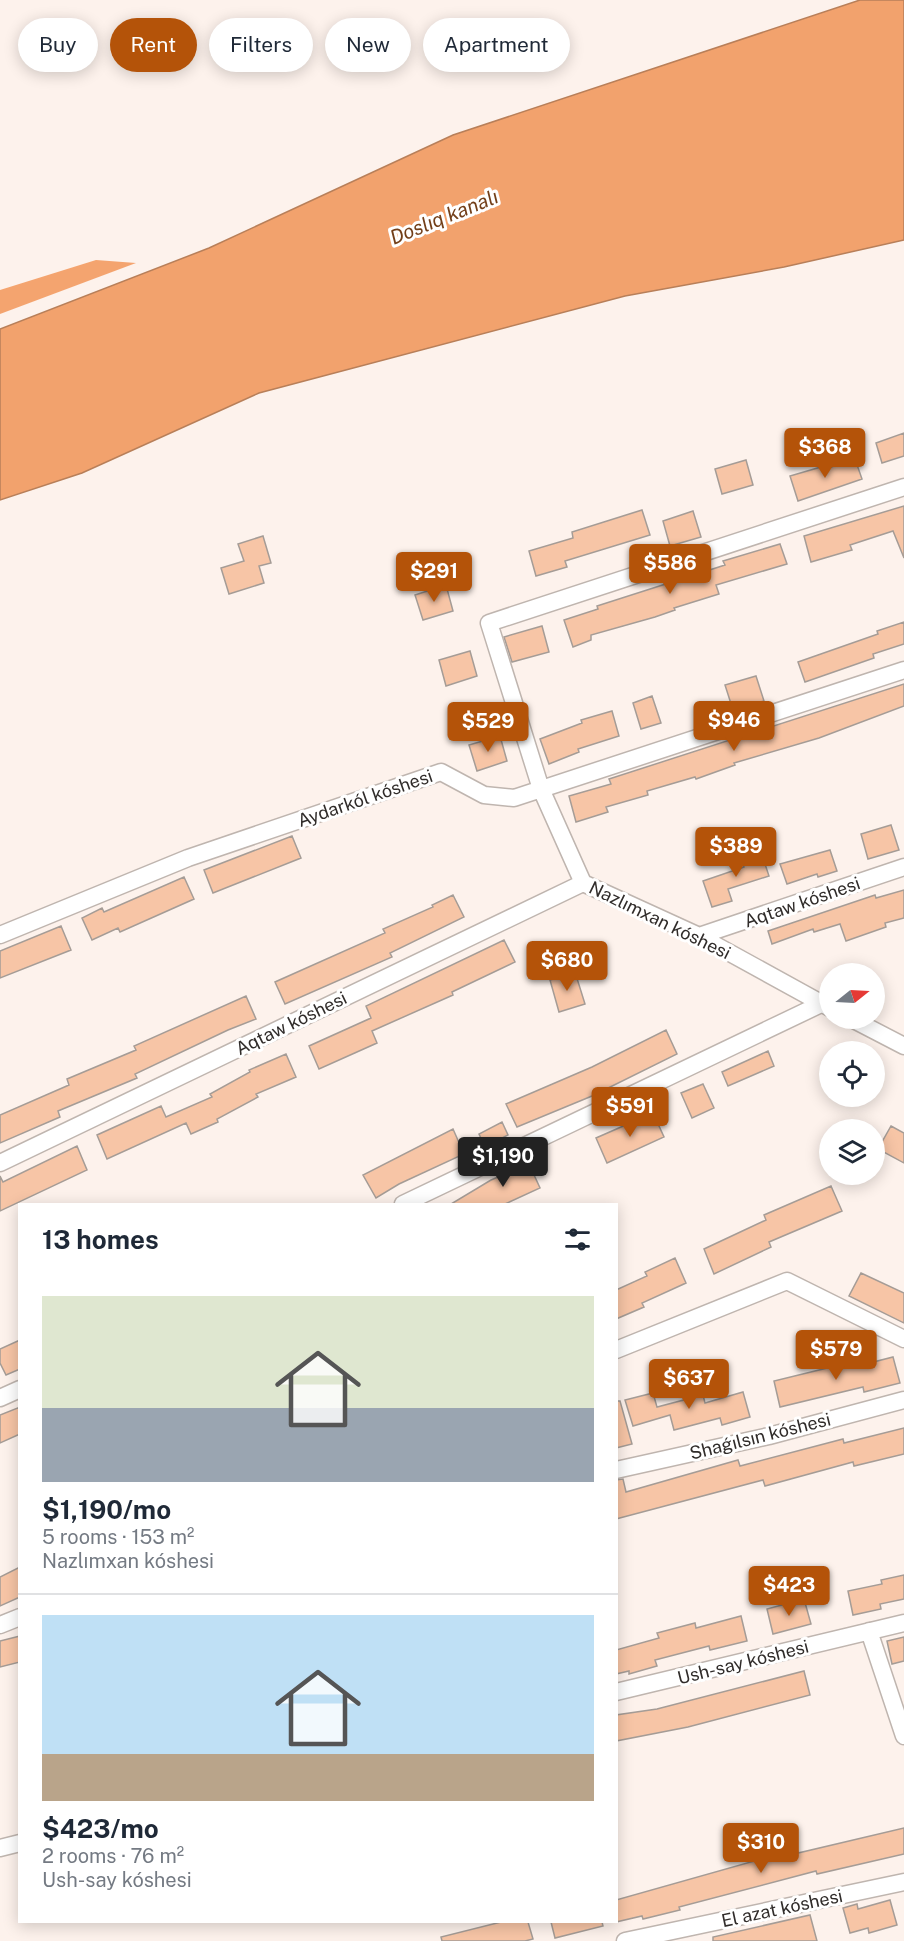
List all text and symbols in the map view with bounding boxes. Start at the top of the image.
chip: Buy [18,18,98,72]
chip: Rent [110,18,197,72]
chip: Filters [209,18,313,72]
chip: New [325,18,411,72]
chip: Apartment [423,18,570,72]
water label: Doslıq kanalı [386,184,502,250]
pin: $368 [789,428,861,479]
text: $368 [798,435,852,459]
pin: $586 [634,544,706,595]
text: $586 [643,551,697,575]
pin: $291 [398,552,470,603]
text: $291 [410,559,458,583]
pin: $946 [698,701,770,752]
pin: $529 [452,702,524,753]
text: $946 [707,708,761,732]
text: $529 [462,709,515,733]
street label: Aydarkól kóshesi [295,765,435,831]
pin: $389 [700,827,772,878]
text: $389 [709,834,763,858]
street label: Aqtaw kóshesi [741,872,863,932]
street label: Nazlımxan kóshesi [586,877,734,963]
pin: $680 [531,941,603,992]
text: $680 [540,948,594,972]
north arrow [819,963,885,1029]
map controls [819,963,885,1185]
street label: Aqtaw kóshesi [232,987,350,1059]
button: locate [819,1041,885,1107]
pin: $591 [594,1087,666,1138]
text: $591 [606,1094,654,1118]
button: layers [819,1119,885,1185]
pin: $1,190 [454,1137,552,1188]
text: $1,190 [472,1144,534,1168]
icon: filters [561,1223,594,1256]
text: 13 homes [42,1224,159,1255]
pin: $579 [800,1330,872,1381]
icon: home [264,1335,372,1443]
text: $579 [810,1337,862,1361]
pin: $637 [653,1359,725,1410]
text: $637 [663,1366,715,1390]
street label: Shaǵılsın kóshesi [687,1408,833,1464]
text: $1,190/mo [42,1494,171,1525]
text: 5 rooms · 153 m² [42,1525,194,1549]
text: Nazlımxan kóshesi [42,1549,214,1573]
pin: $423 [753,1566,825,1617]
text: $423 [763,1573,815,1597]
street label: Ush-say kóshesi [675,1636,811,1688]
icon: home [264,1654,372,1762]
text: $423/mo [42,1813,159,1844]
pin: $310 [725,1823,797,1874]
text: $310 [737,1830,785,1854]
text: 2 rooms · 76 m² [42,1844,184,1868]
text: Ush-say kóshesi [42,1868,192,1892]
street label: El azat kóshesi [719,1885,845,1931]

